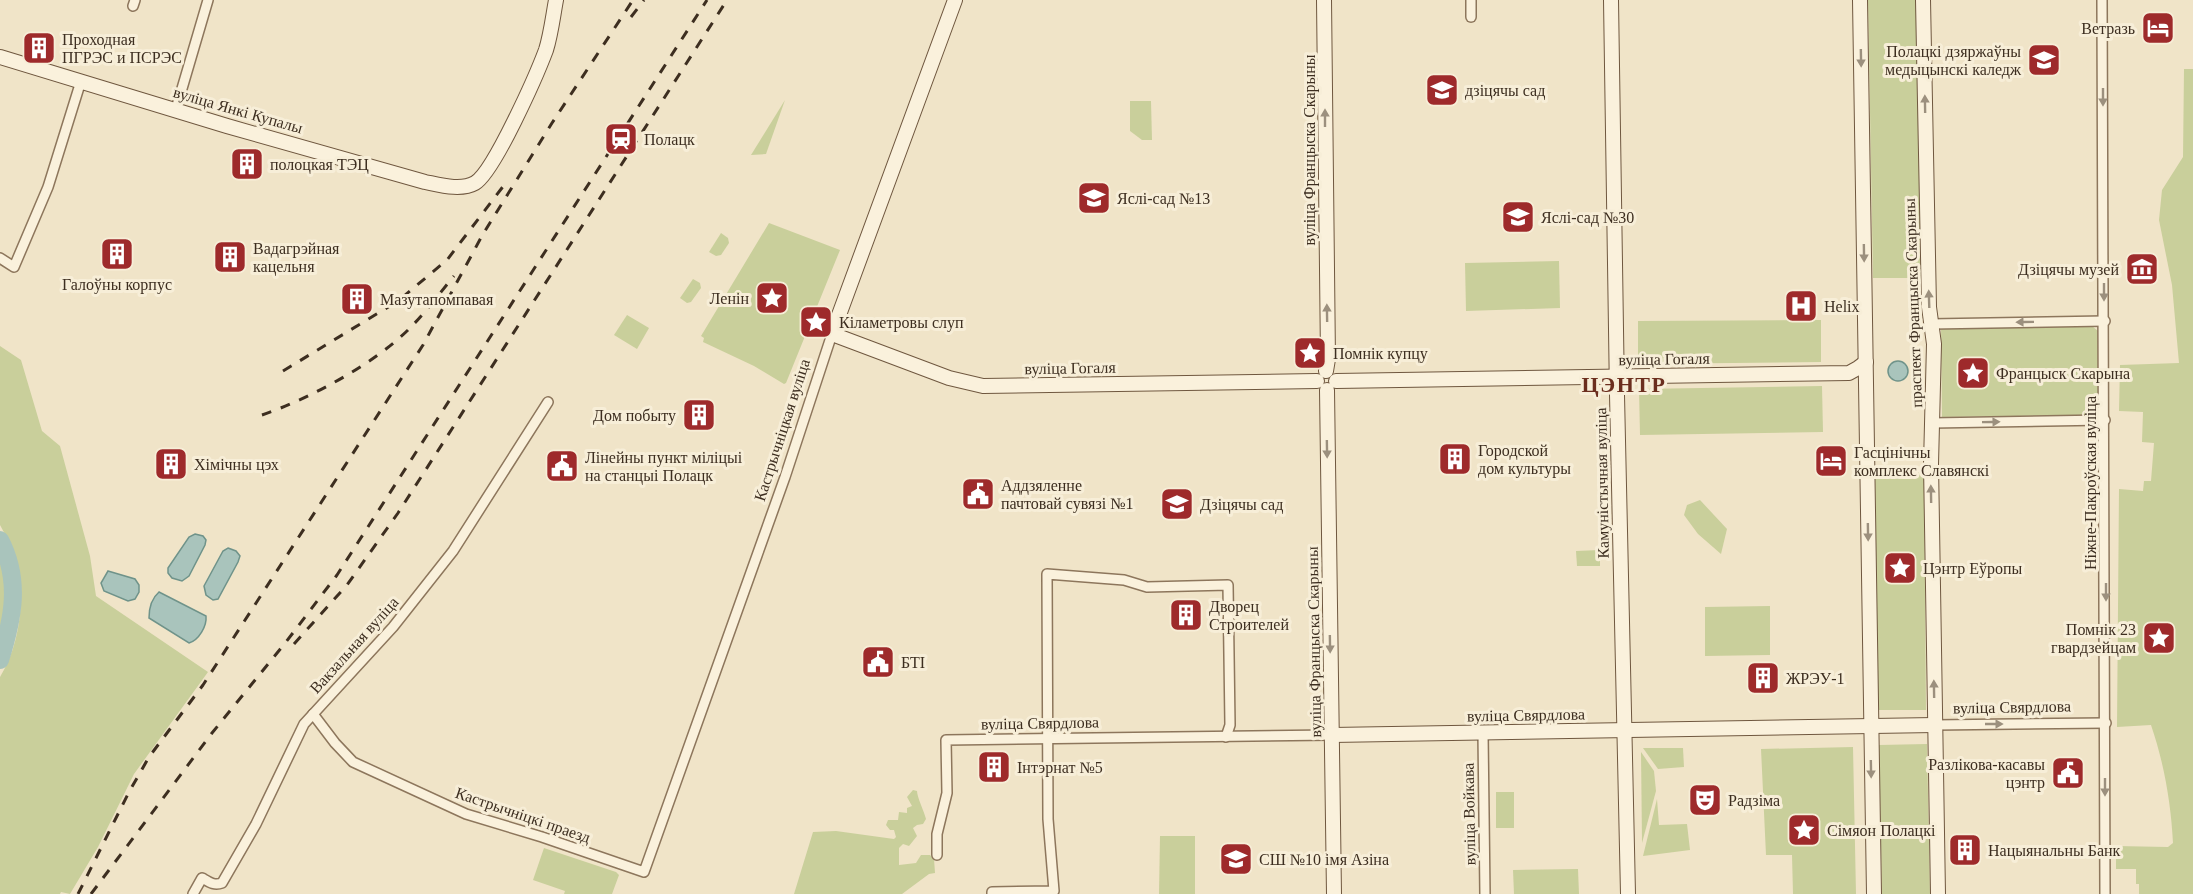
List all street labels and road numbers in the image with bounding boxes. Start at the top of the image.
street label: вуліца Францыска Скарыны [1301,54,1319,246]
street label: вуліца Янкі Купалы [171,83,305,138]
street label: праспект Францыска Скарыны [1901,198,1926,408]
street label: вуліца Гогаля [1618,350,1710,369]
street label: Кастрычніцкая вуліца [751,357,814,504]
street label: вуліца Гогаля [1024,359,1116,378]
street label: Ніжне-Пакроўская вуліца [2082,396,2100,570]
street label: Камуністычная вуліца [1592,407,1613,559]
street label: вуліца Францыска Скарыны [1304,546,1325,738]
street label: Вакзальная вуліца [306,593,402,697]
street label: вуліца Свярдлова [1953,697,2071,718]
street label: вуліца Свярдлова [1467,705,1585,726]
street label: вуліца Свярдлова [981,713,1099,734]
street label: вуліца Войкава [1460,762,1479,865]
street label: Кастрычніцкі праезд [453,784,593,847]

